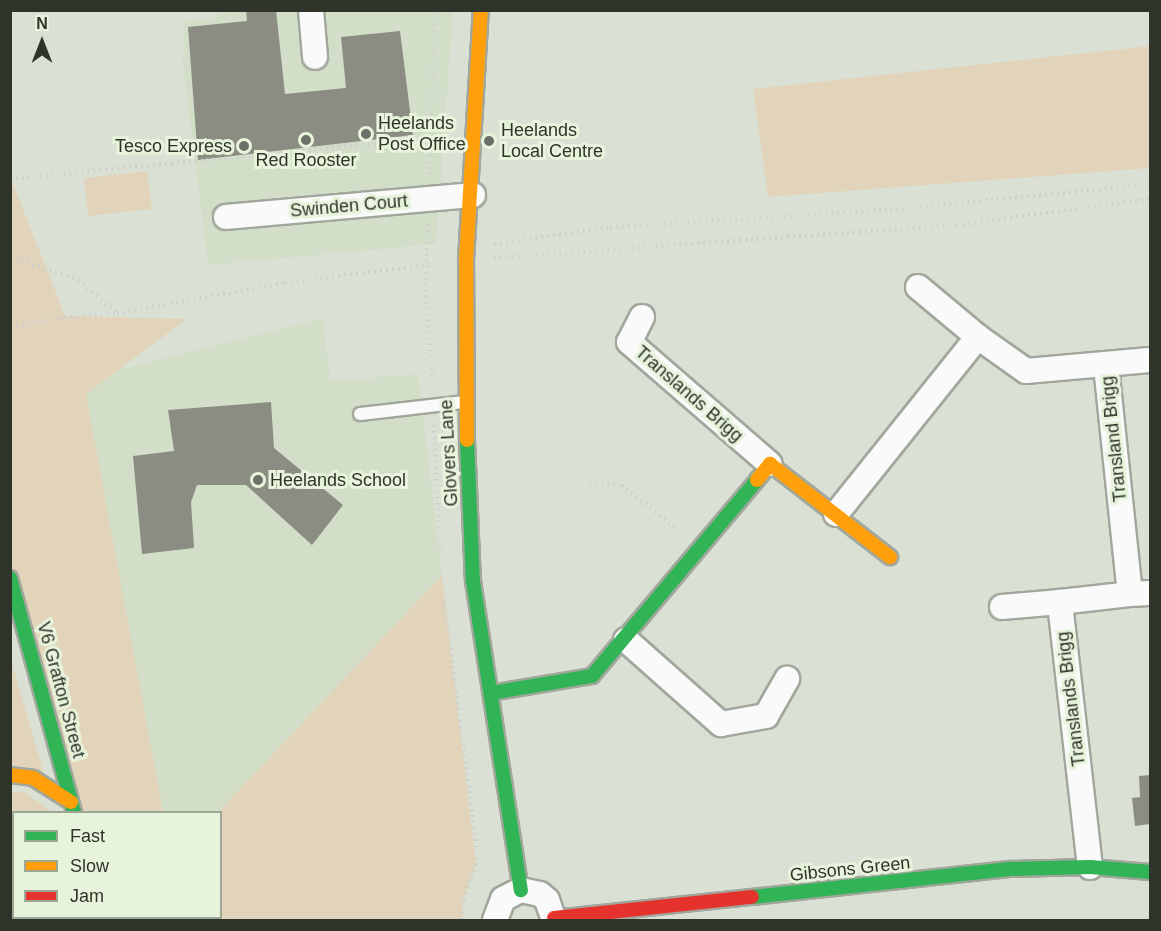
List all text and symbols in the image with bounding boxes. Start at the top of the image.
north arrow [12,12,72,72]
text: N [36,15,48,32]
place label: Heelands Post Office [378,113,466,156]
place label: Heelands Local Centre [501,120,603,162]
marker: Heelands Post Office [359,127,373,141]
marker: Red Rooster [299,133,313,147]
marker: Heelands Local Centre [482,134,496,148]
place label: Tesco Express [115,135,232,157]
marker: Tesco Express [237,139,251,153]
place label: Red Rooster [255,149,357,171]
street label: Swinden Court [289,190,409,222]
street label: Translands Brigg [631,341,747,447]
street label: Transland Brigg [1097,375,1131,503]
street label: Glovers Lane [435,399,463,507]
place label: Heelands School [270,469,406,491]
marker: Heelands School [251,473,265,487]
street label: V6 Grafton Street [32,620,90,760]
street label: Translands Brigg [1052,630,1090,768]
legend [12,811,222,919]
text: Fast [70,826,105,846]
street label: Gibsons Green [789,852,911,886]
text: Slow [70,856,109,876]
text: Jam [70,886,104,906]

